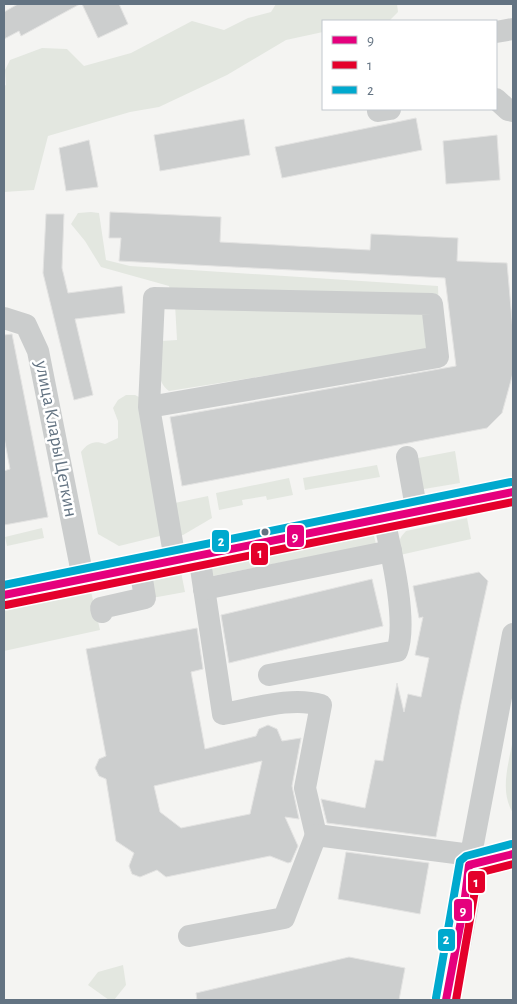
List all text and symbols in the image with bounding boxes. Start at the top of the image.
legend [322,20,497,110]
text: 9 [367,33,374,48]
text: 1 [367,58,372,73]
text: 2 [367,83,374,98]
street label: улица Клары Цеткин [31,358,80,519]
line badge: 9 [286,524,305,548]
unlabelled marker [260,527,270,537]
line badge: 2 [211,529,230,553]
text: 9 [292,530,299,544]
text: 2 [218,535,225,549]
line badge: 1 [250,542,269,566]
text: 1 [257,547,263,561]
line badge: 1 [467,870,486,894]
text: 1 [473,876,479,890]
line badge: 9 [453,898,473,922]
text: 9 [460,904,467,918]
line badge: 2 [437,928,456,952]
text: 2 [443,933,450,947]

